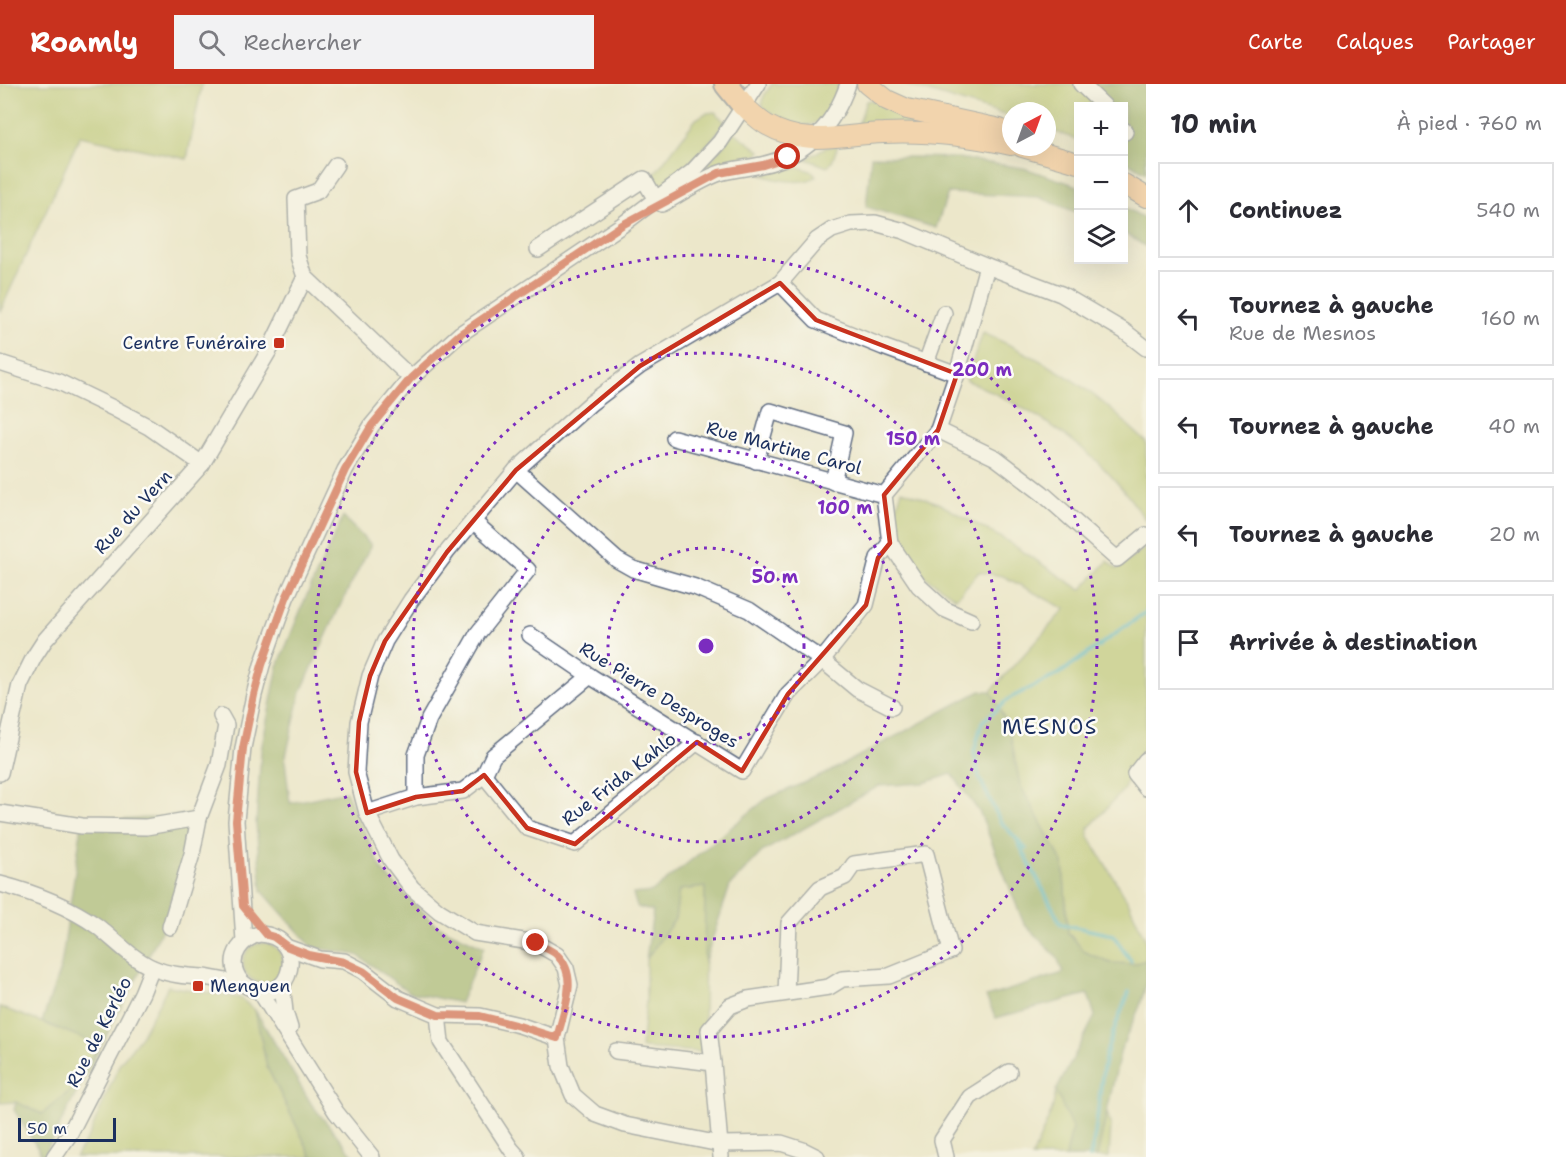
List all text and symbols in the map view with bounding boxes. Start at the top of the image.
search box [174,15,594,69]
text: Roamly [30,23,138,61]
icon: search [195,26,228,59]
text: Rechercher [243,28,362,57]
text: Carte [1248,28,1303,56]
text: Calques [1336,28,1414,56]
text: Partager [1447,28,1536,56]
north arrow [1002,102,1056,156]
map controls [1074,102,1128,264]
button: + [1074,102,1128,156]
text: 10 min [1170,106,1257,141]
text: À pied · 760 m [1396,110,1542,136]
route start [774,143,800,169]
button: − [1074,156,1128,210]
icon: ahead [1172,194,1205,227]
text: Continuez [1229,196,1342,225]
text: 540 m [1476,197,1540,223]
button: layers [1074,210,1128,264]
text: Tournez à gauche [1229,291,1434,320]
icon: left [1172,302,1205,335]
text: 160 m [1481,305,1540,331]
text: Rue de Mesnos [1229,320,1376,346]
place label: Centre Funéraire [123,331,267,355]
marker: Centre Funéraire [272,336,286,350]
text: 200 m [952,358,1013,382]
icon: left [1172,410,1205,443]
text: Tournez à gauche [1229,412,1434,441]
text: 40 m [1488,413,1540,439]
street label: Rue Martine Carol [704,416,865,480]
text: 150 m [886,427,941,451]
street label: Rue du Vern [89,465,177,559]
text: 100 m [817,496,873,520]
icon: left [1172,518,1205,551]
text: Tournez à gauche [1229,520,1434,549]
text: 20 m [1489,521,1540,547]
text: 50 m [752,565,799,589]
icon: arrive [1172,626,1205,659]
text: Arrivée à destination [1229,628,1477,657]
street label: Rue Pierre Desproges [575,636,743,754]
centre of rings [696,636,716,656]
district label: MESNOS [1002,713,1098,741]
street label: Rue Frida Kahlo [557,727,681,831]
route end [522,929,548,955]
street label: Rue de Kerléo [61,973,137,1091]
place label: Menguen [210,974,290,998]
marker: Menguen [191,979,205,993]
scale bar [18,1115,116,1142]
text: 50 m [27,1118,67,1139]

